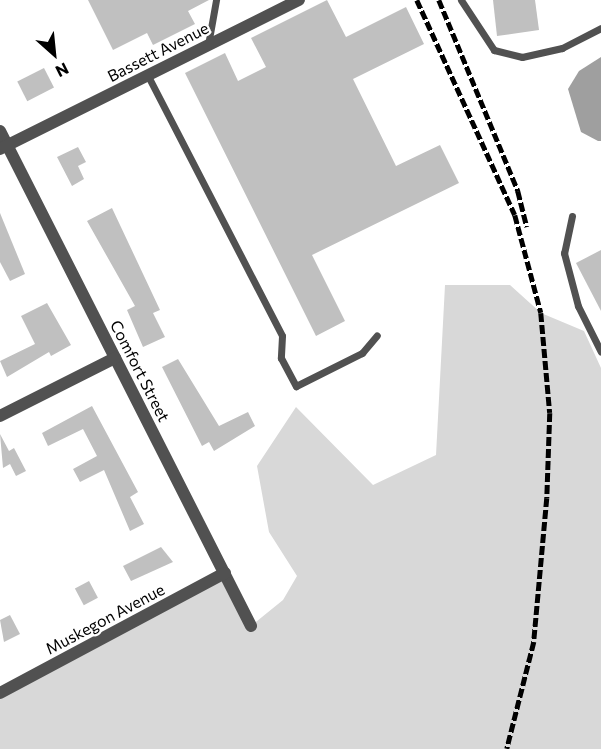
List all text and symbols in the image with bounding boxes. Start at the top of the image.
street label: Bassett Avenue [104,18,212,86]
north arrow [24,24,84,84]
text: N [53,59,72,82]
street label: Comfort Street [106,317,174,425]
street label: Muskegon Avenue [42,580,168,658]

